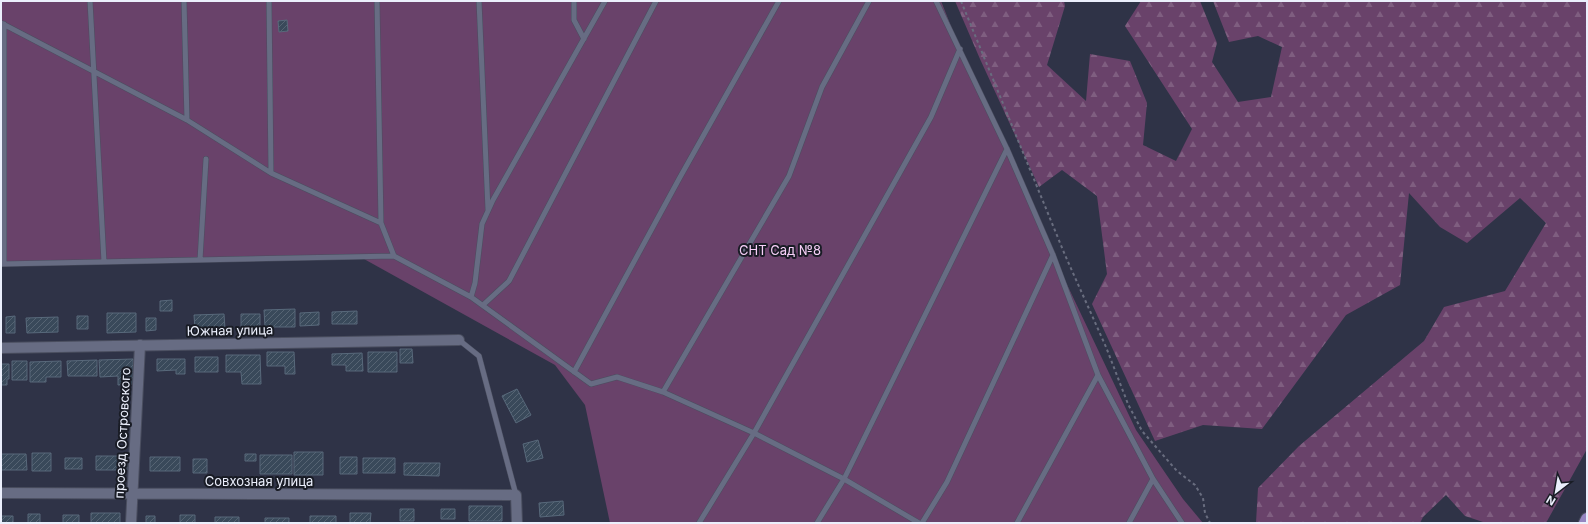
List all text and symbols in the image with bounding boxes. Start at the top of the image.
park label: СНТ Сад №8 [739,242,821,258]
street label: Южная улица [187,321,273,339]
street label: проезд Островского [111,367,133,499]
north arrow [1536,472,1576,512]
street label: Совхозная улица [205,473,313,489]
text: N [1544,492,1558,509]

